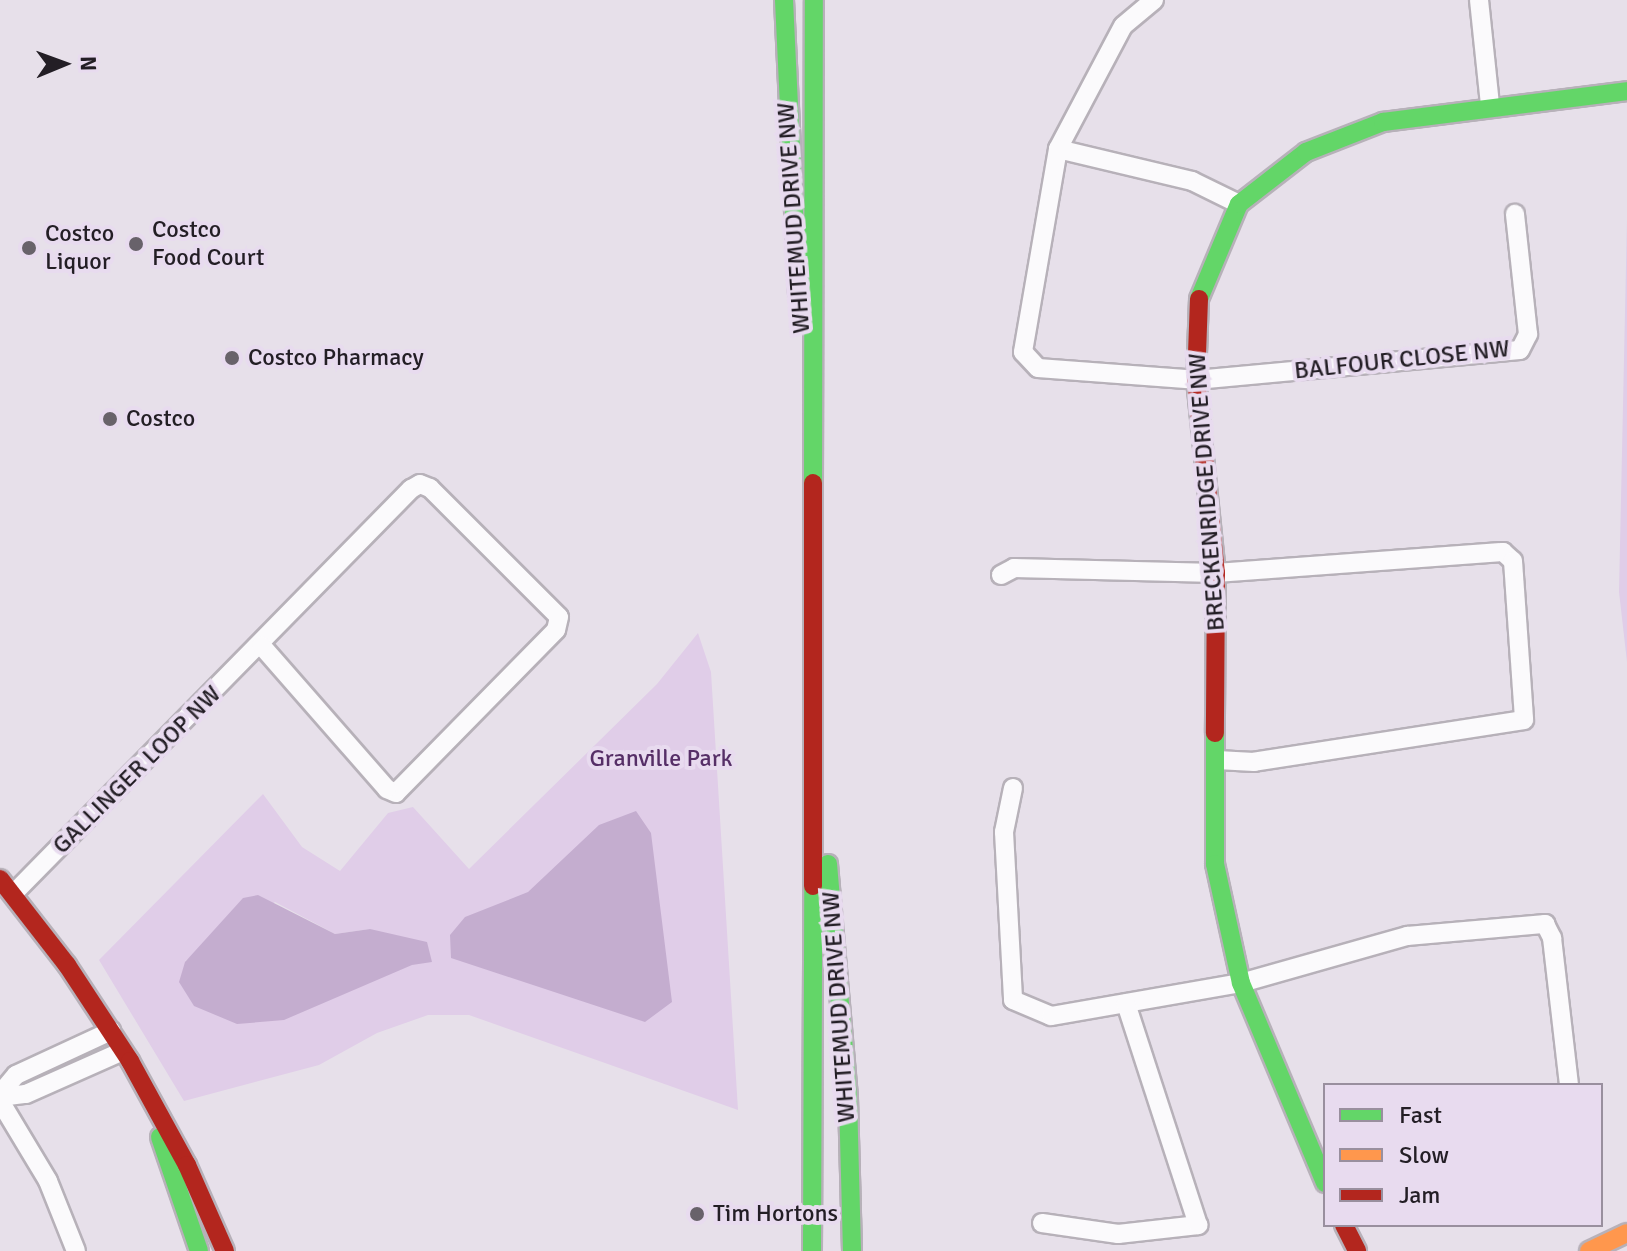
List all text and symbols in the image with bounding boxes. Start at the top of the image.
north arrow [24,24,104,104]
text: N [75,56,102,71]
street label: WHITEMUD DRIVE NW [772,101,816,335]
place label: Costco Food Court [152,216,264,272]
place label: Costco Liquor [45,220,114,276]
marker: Costco Food Court [127,235,145,253]
marker: Costco Liquor [20,239,38,257]
street label: BALFOUR CLOSE NW [1293,334,1511,386]
place label: Costco Pharmacy [248,344,424,372]
marker: Costco Pharmacy [223,349,241,367]
street label: BRECKENRIDGE DRIVE NW [1183,352,1231,632]
place label: Costco [126,405,195,433]
marker: Costco [101,410,119,428]
street label: GALLINGER LOOP NW [47,680,227,860]
park label: Granville Park [589,745,733,773]
street label: WHITEMUD DRIVE NW [817,890,861,1124]
legend [1323,1083,1603,1227]
text: Fast [1399,1100,1442,1130]
text: Slow [1399,1140,1449,1170]
text: Jam [1399,1180,1440,1210]
place label: Tim Hortons [713,1200,838,1228]
marker: Tim Hortons [688,1205,706,1223]

